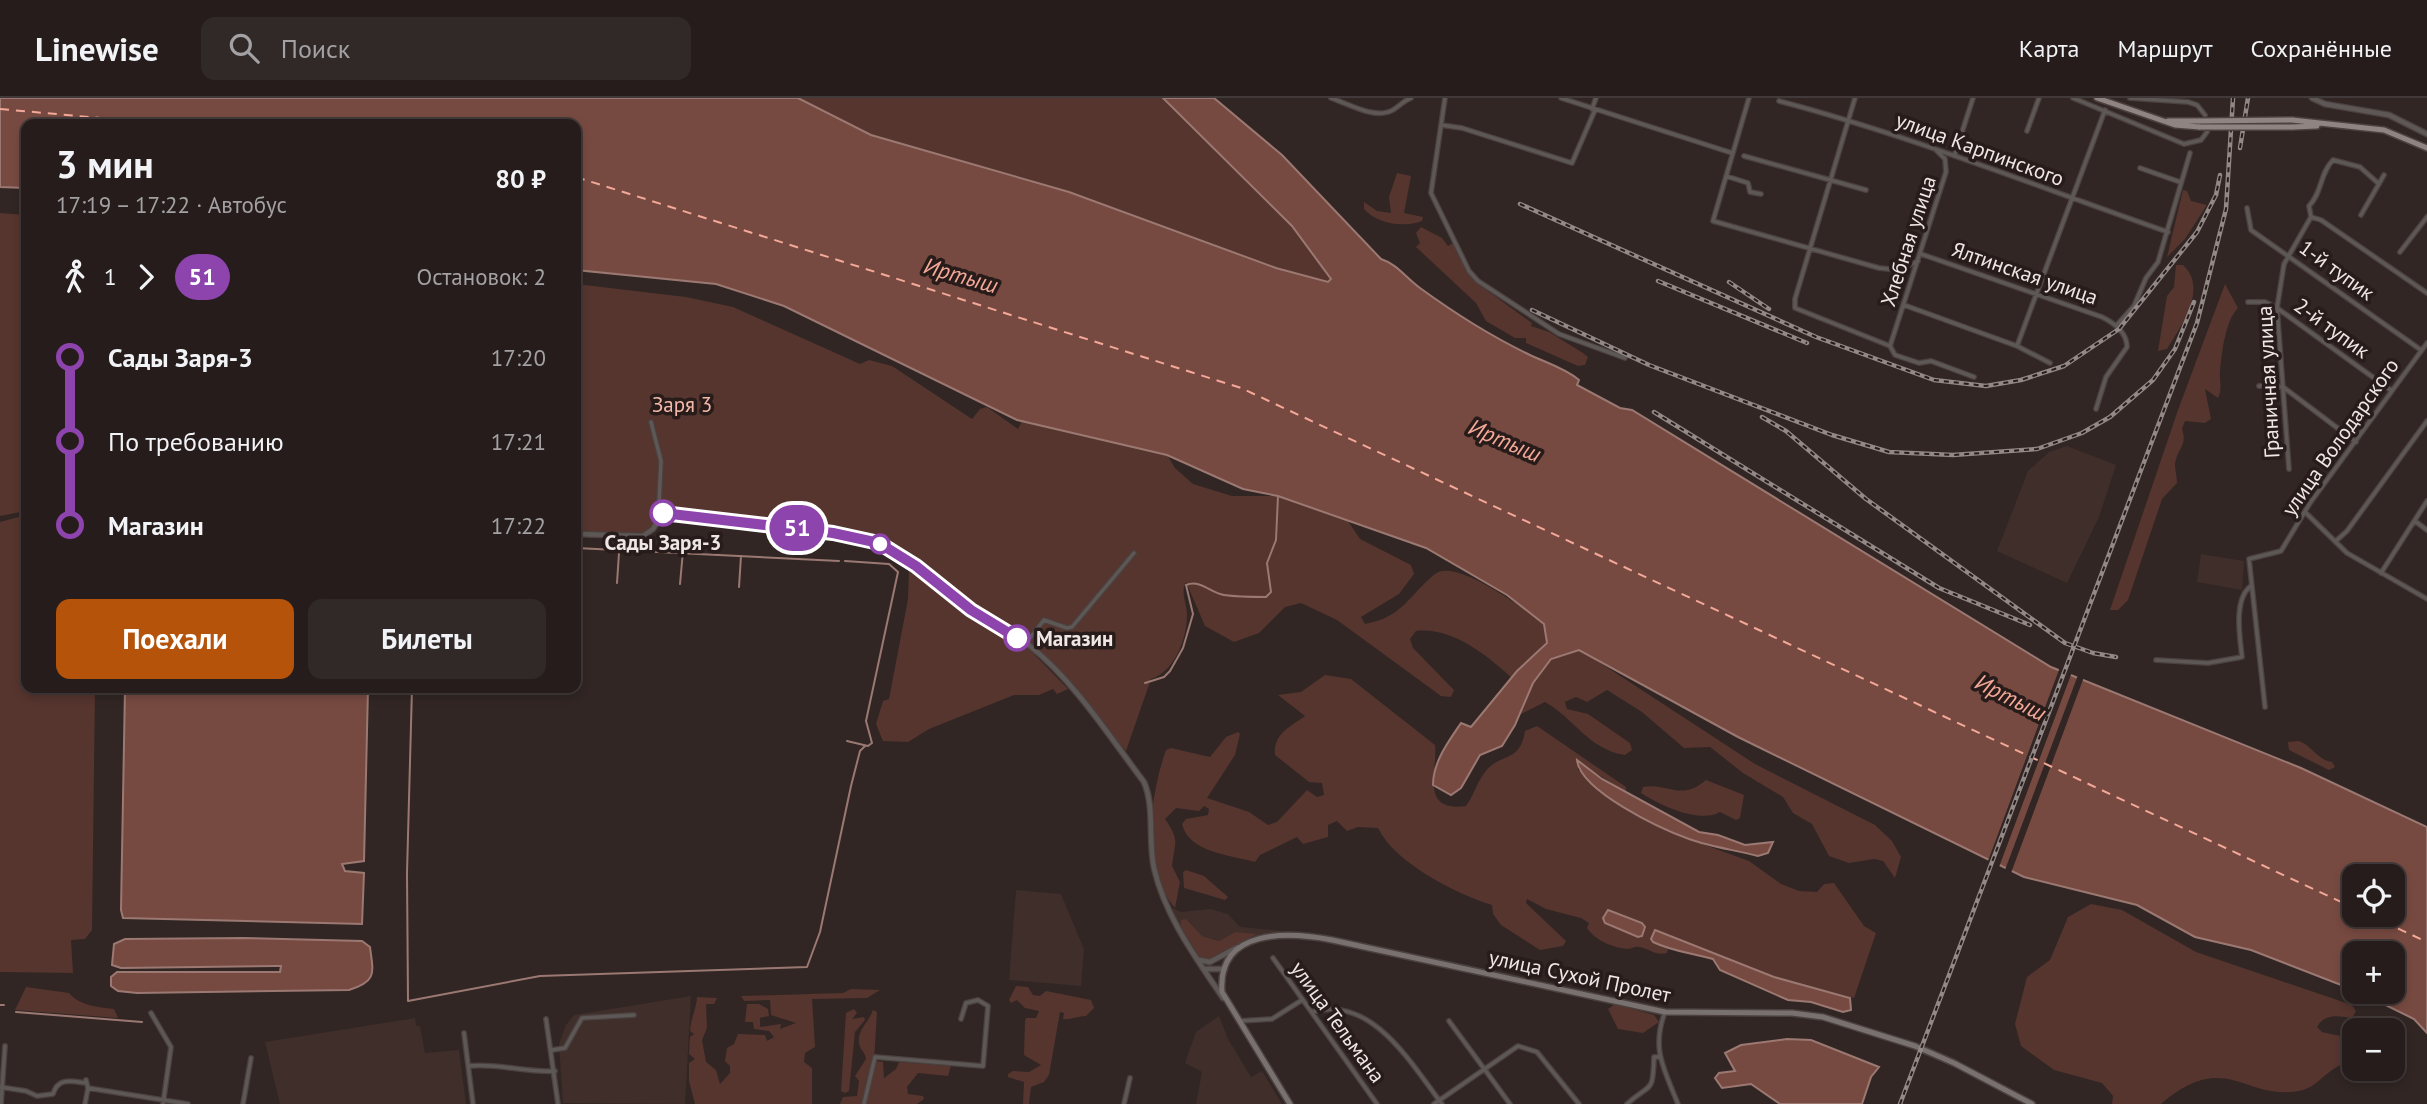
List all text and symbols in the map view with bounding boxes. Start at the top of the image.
search box [201,17,691,80]
text: Linewise [35,27,159,70]
icon: search [225,29,263,67]
text: Поиск [281,32,350,65]
text: Карта [2019,33,2079,64]
text: Маршрут [2117,33,2212,64]
text: Сохранённые [2250,33,2392,64]
street label: улица Карпинского [1892,106,2068,192]
text: 3 мин [56,139,154,188]
text: 80 ₽ [495,162,546,195]
street label: Хлебная улица [1874,172,1942,310]
text: 17:19 – 17:22 · Автобус [56,190,287,219]
street label: 1-й тупик [2294,234,2380,306]
street label: Ялтинская улица [1948,235,2102,311]
water label: Иртыш [920,251,1002,299]
icon: walk [56,258,94,296]
icon: forward [127,258,165,296]
text: 51 [189,261,216,292]
text: 1 [104,262,117,291]
text: Остановок: 2 [416,262,546,291]
street label: 2-й тупик [2289,292,2375,364]
street label: Граничная улица [2251,305,2285,459]
text: Сады Заря-3 [108,341,253,374]
text: 17:20 [491,343,546,372]
street label: улица Володарского [2275,353,2405,521]
park label: Заря 3 [652,391,712,418]
water label: Иртыш [1464,412,1546,468]
text: По требованию [108,425,284,458]
text: 17:21 [491,427,546,456]
marker: Сады Заря-3 [650,500,676,526]
line badge: 51 [766,505,828,551]
text: Магазин [108,509,204,542]
text: 17:22 [491,511,546,540]
text: 51 [783,512,811,543]
place label: Сады Заря-3 [605,529,722,556]
unlabelled marker [870,534,890,554]
button: Поехали [56,599,294,679]
button: Билеты [308,599,546,679]
marker: Магазин [1004,625,1030,651]
place label: Магазин [1036,625,1113,652]
water label: Иртыш [1971,667,2051,727]
map controls [2342,864,2405,1081]
button: locate [2342,864,2405,927]
button: + [2342,941,2405,1004]
street label: улица Сухой Пролет [1487,944,1674,1009]
street label: улица Тельмана [1285,956,1391,1088]
button: − [2342,1018,2405,1081]

